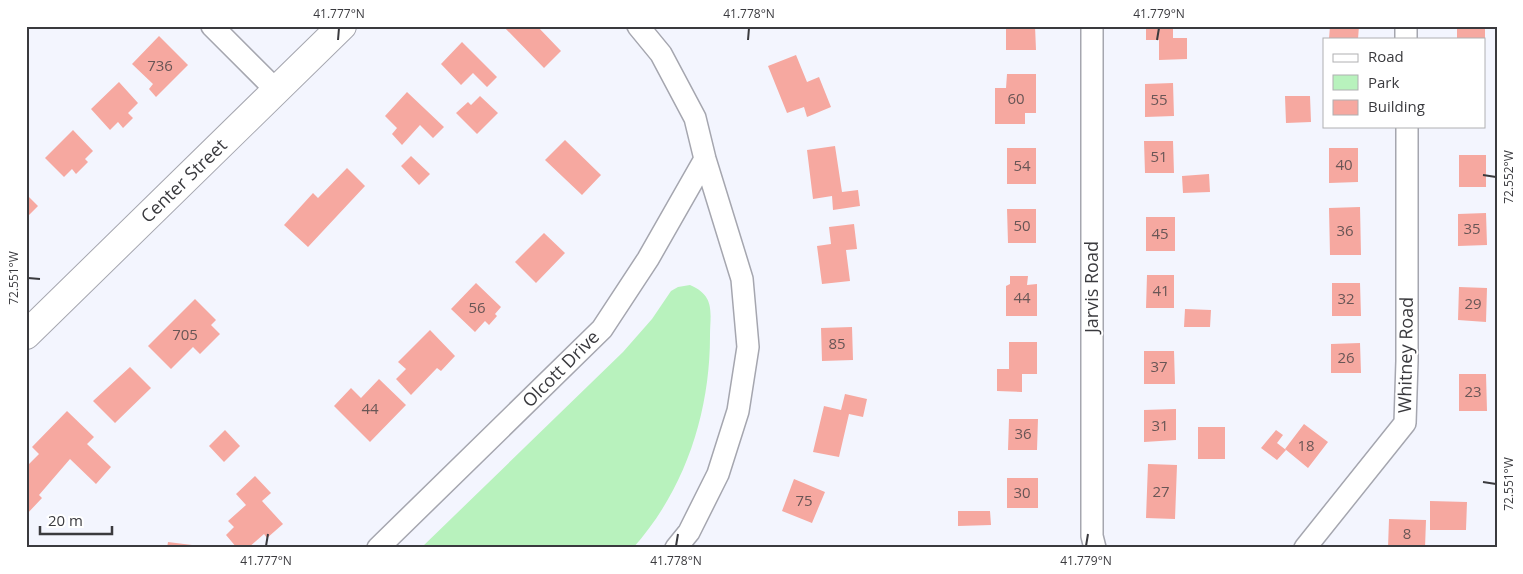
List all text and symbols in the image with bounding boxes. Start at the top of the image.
text: 41.777°N [313,5,365,22]
text: 41.778°N [723,5,775,22]
text: 41.779°N [1133,5,1185,22]
legend [1323,38,1486,128]
text: Road [1368,46,1404,66]
house number: 736 [147,55,173,75]
text: Park [1368,72,1399,92]
house number: 60 [1007,88,1025,108]
house number: 55 [1150,89,1168,109]
text: Building [1368,96,1425,116]
street label: Center Street [135,133,232,228]
house number: 51 [1150,146,1168,166]
text: 72.552°W [1500,150,1517,204]
house number: 40 [1335,154,1353,174]
house number: 54 [1013,155,1031,175]
house number: 50 [1013,215,1031,235]
house number: 35 [1463,218,1481,238]
house number: 36 [1336,220,1354,240]
house number: 45 [1151,223,1169,243]
street label: Jarvis Road [1079,241,1103,335]
text: 72.551°W [5,251,22,305]
house number: 41 [1152,280,1170,300]
house number: 44 [1013,287,1031,307]
house number: 32 [1337,288,1355,308]
house number: 29 [1464,293,1482,313]
house number: 56 [468,297,486,317]
street label: Whitney Road [1392,297,1418,413]
house number: 705 [172,324,198,344]
street label: Olcott Drive [517,325,604,412]
house number: 85 [828,333,846,353]
house number: 26 [1337,347,1355,367]
house number: 37 [1150,356,1168,376]
house number: 23 [1464,381,1482,401]
house number: 44 [361,398,379,418]
house number: 31 [1151,415,1169,435]
house number: 36 [1014,423,1032,443]
house number: 18 [1297,435,1315,455]
text: 72.551°W [1500,457,1517,511]
house number: 27 [1152,481,1170,501]
house number: 30 [1013,482,1031,502]
house number: 75 [795,490,813,510]
scale bar [40,504,112,536]
text: 20 m [48,510,83,530]
house number: 8 [1403,523,1411,543]
text: 41.777°N [240,552,292,569]
text: 41.778°N [650,552,702,569]
text: 41.779°N [1060,552,1112,569]

